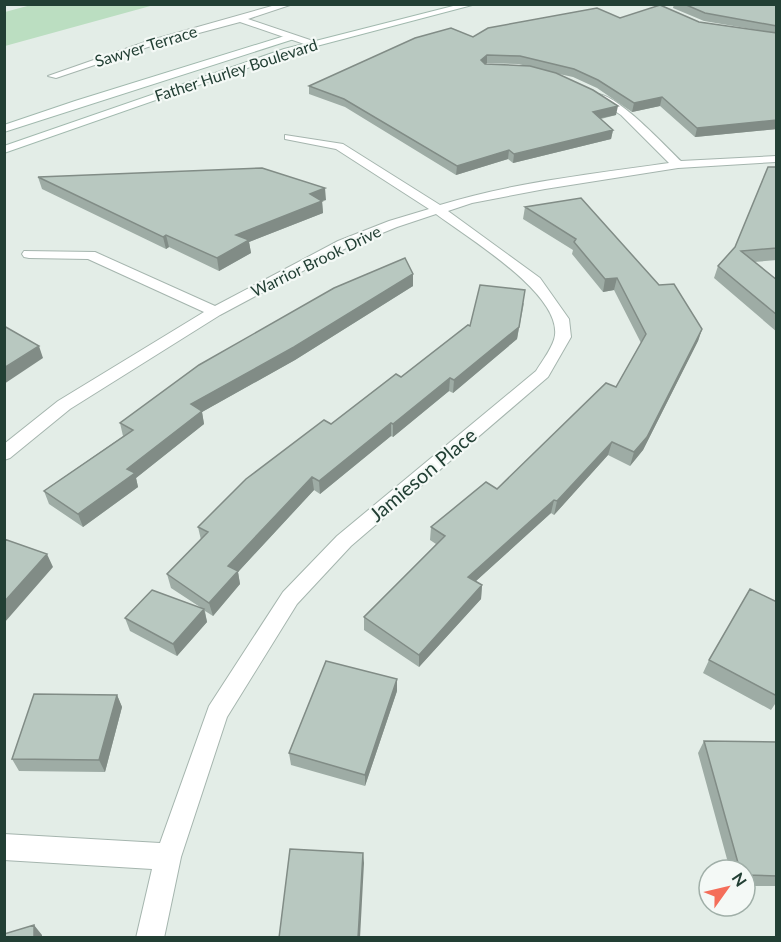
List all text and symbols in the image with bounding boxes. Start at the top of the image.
street label: Sawyer Terrace [92,21,199,70]
street label: Father Hurley Boulevard [152,34,320,105]
street label: Warrior Brook Drive [248,221,384,300]
street label: Jamieson Place [364,422,481,526]
north arrow [697,858,757,918]
text: N [729,869,751,890]

